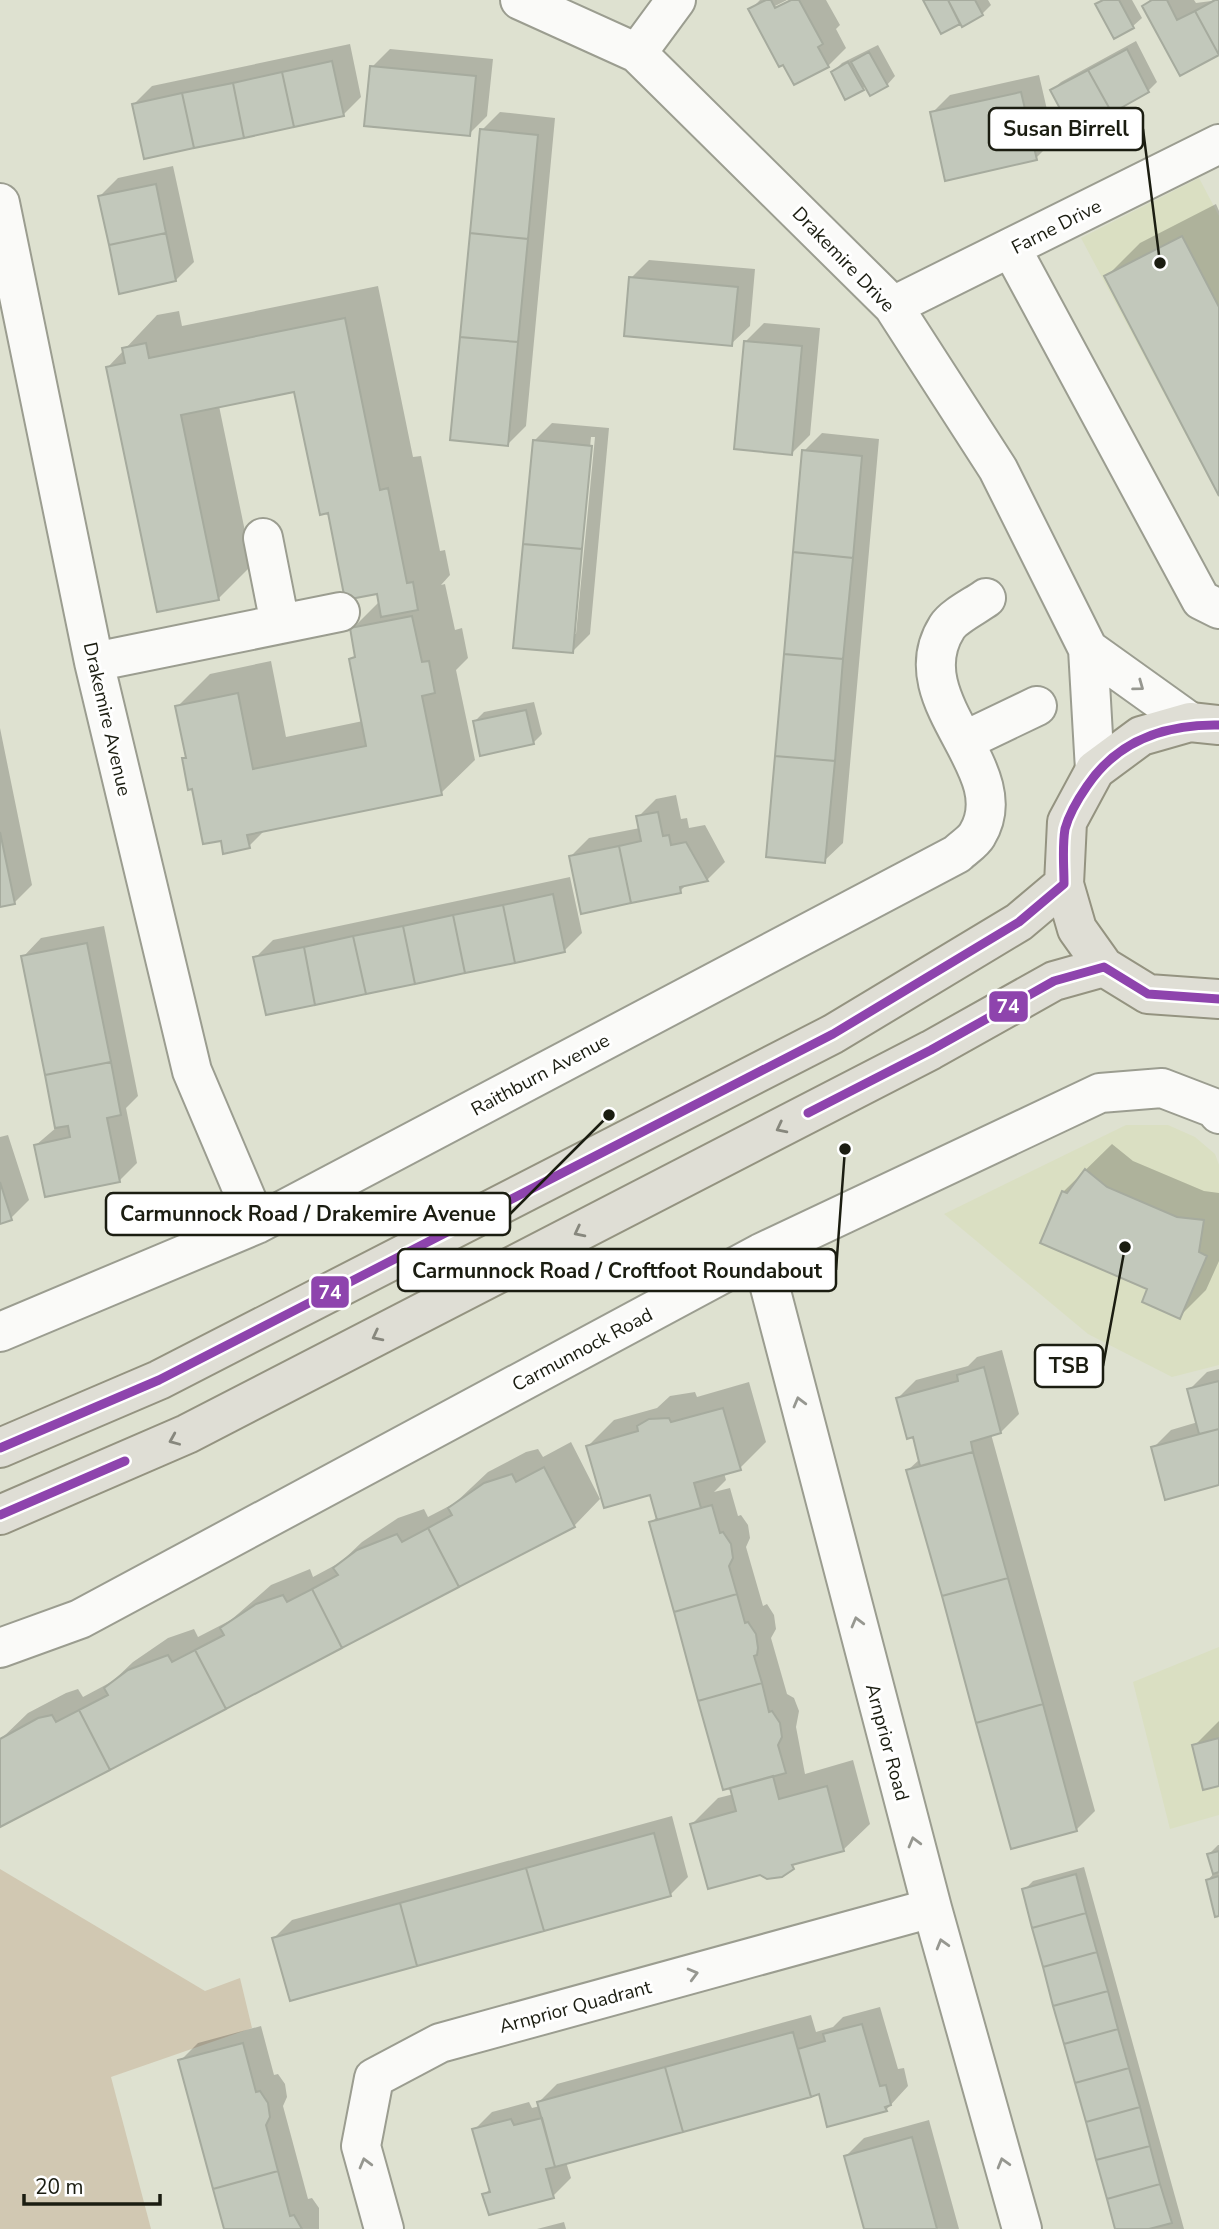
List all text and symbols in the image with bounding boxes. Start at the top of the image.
callout: Susan Birrell [989,108,1143,150]
text: Susan Birrell [1003,115,1129,143]
street label: Farne Drive [1007,193,1106,261]
street label: Drakemire Drive [786,201,900,318]
street label: Drakemire Avenue [77,640,137,799]
one-way arrow [1131,678,1144,690]
line badge: 74 [988,990,1029,1023]
text: 74 [997,994,1019,1020]
street label: Raithburn Avenue [467,1027,614,1122]
one-way arrow [776,1119,788,1133]
callout: Carmunnock Road / Drakemire Avenue [106,1193,510,1235]
text: Carmunnock Road / Drakemire Avenue [120,1200,496,1228]
one-way arrow [574,1224,586,1237]
callout: Carmunnock Road / Croftfoot Roundabout [398,1249,836,1291]
text: Carmunnock Road / Croftfoot Roundabout [412,1257,823,1285]
line badge: 74 [310,1275,350,1309]
text: 74 [319,1280,341,1306]
street label: Carmunnock Road [508,1302,657,1398]
one-way arrow [372,1328,384,1342]
callout: TSB [1035,1345,1103,1387]
text: TSB [1049,1352,1089,1380]
one-way arrow [793,1396,808,1408]
one-way arrow [169,1432,181,1446]
one-way arrow [851,1616,865,1628]
street label: Arnprior Road [859,1681,915,1804]
one-way arrow [908,1836,922,1848]
one-way arrow [935,1939,950,1951]
one-way arrow [686,1968,698,1982]
street label: Arnprior Quadrant [496,1974,655,2040]
one-way arrow [359,2157,374,2169]
one-way arrow [997,2158,1012,2170]
scale bar [24,2162,161,2206]
text: 20 m [35,2173,84,2201]

